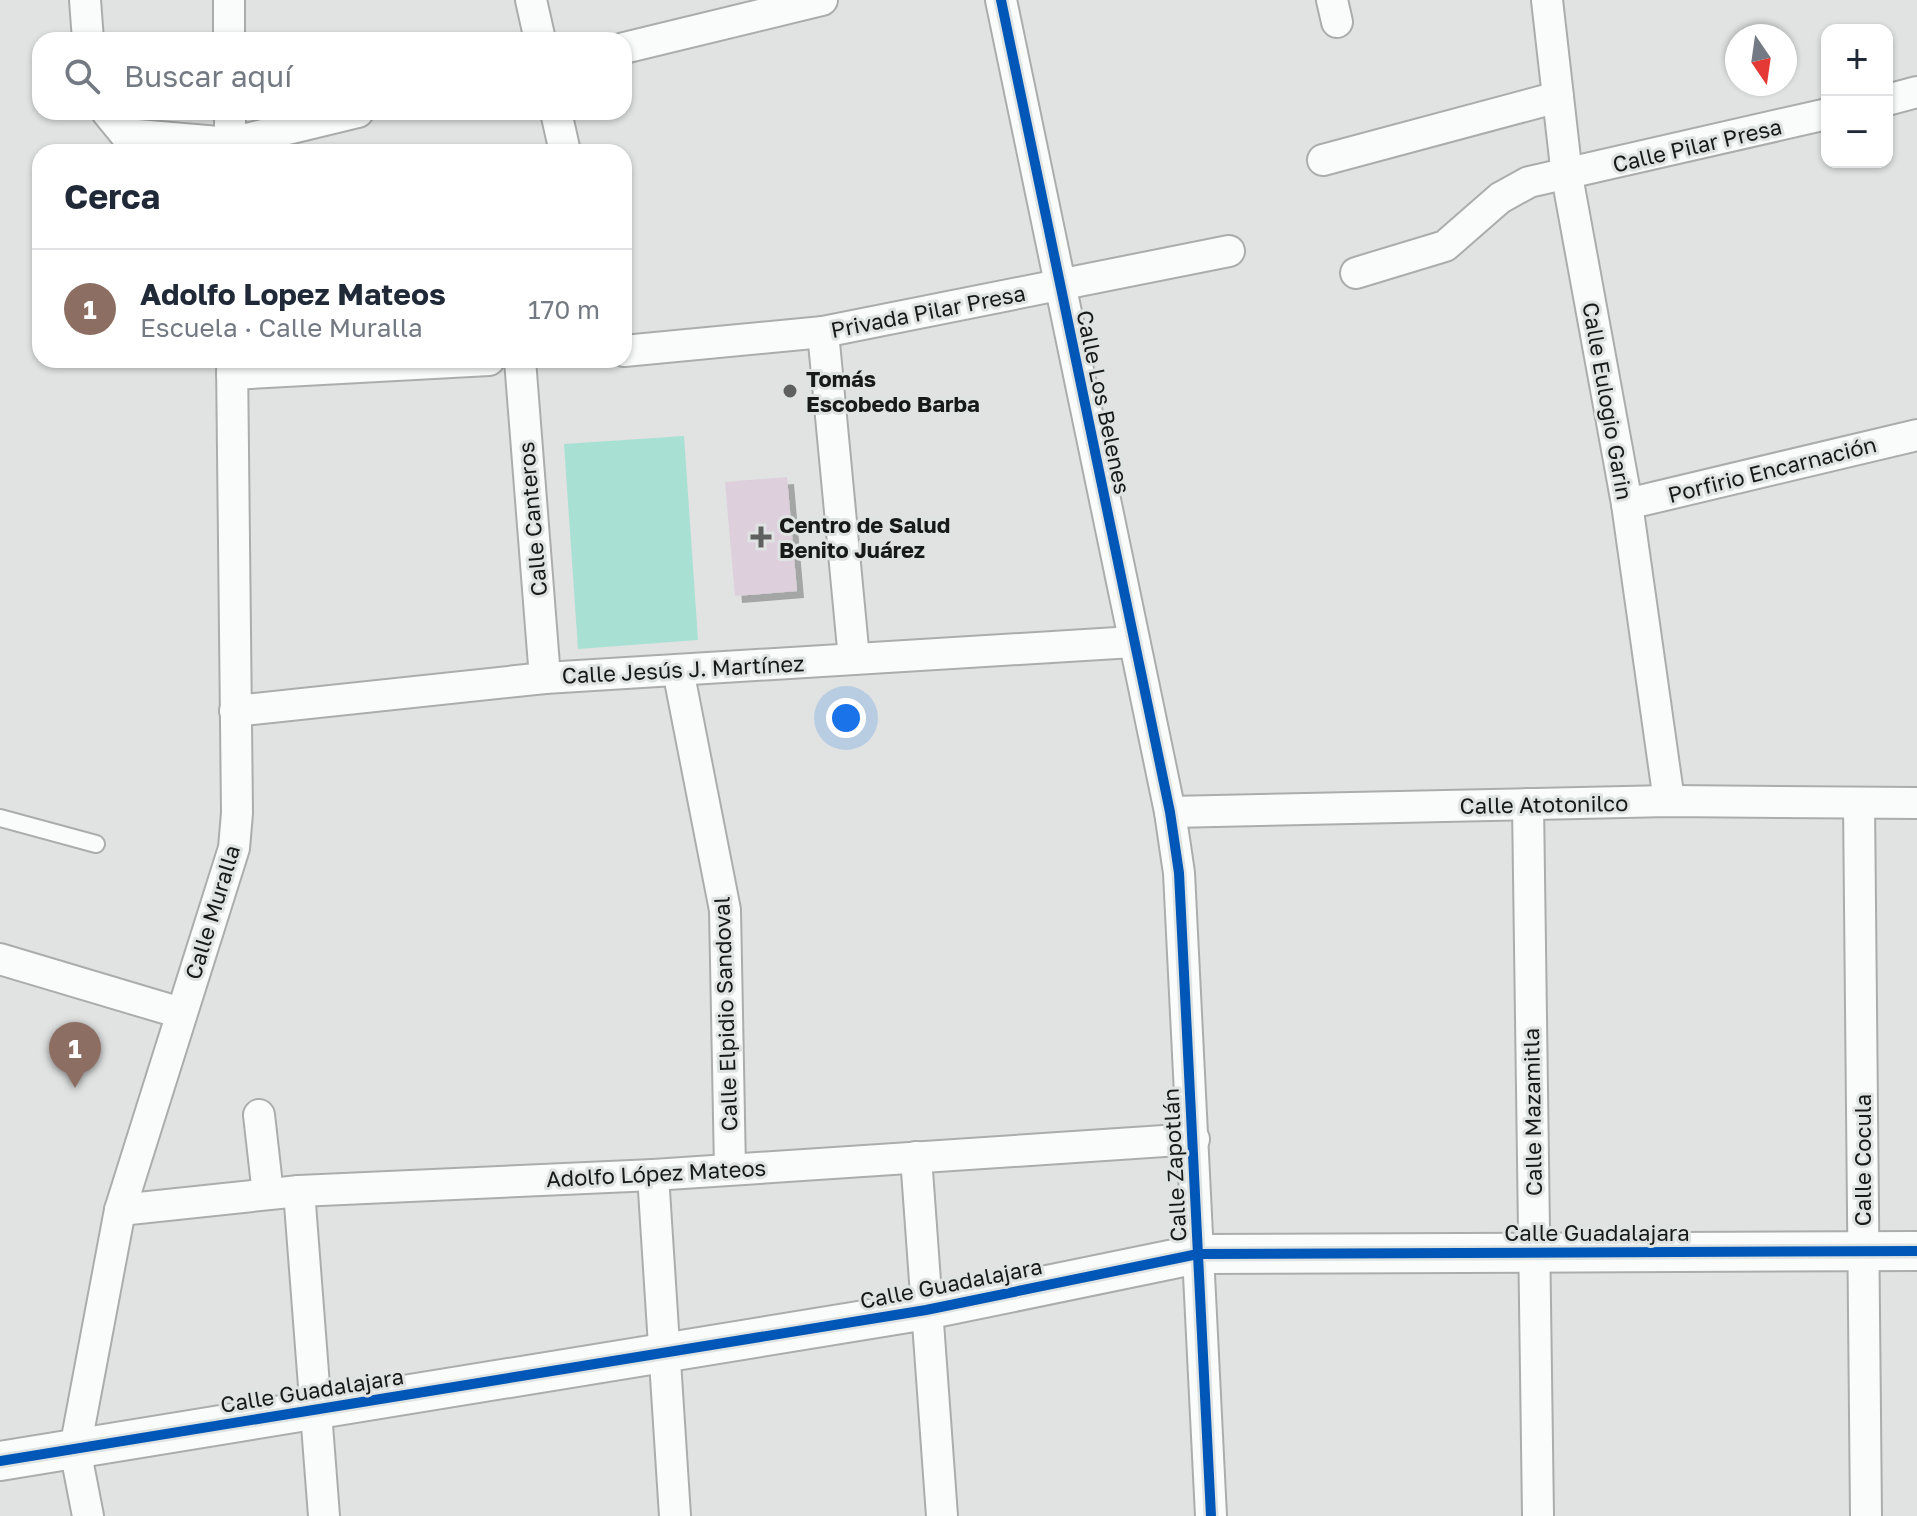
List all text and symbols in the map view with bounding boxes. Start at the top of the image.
north arrow [1725,24,1797,96]
map controls [1821,24,1893,168]
button: + [1821,24,1893,96]
search box [32,32,632,120]
icon: search [60,54,104,98]
text: Buscar aquí [124,58,292,94]
button: − [1821,96,1893,168]
street label: Calle Pilar Presa [1610,112,1784,178]
text: Cerca [64,176,160,216]
text: Adolfo Lopez Mateos [140,276,446,312]
street label: Privada Pilar Presa [828,279,1028,343]
text: 1 [83,294,97,325]
text: 170 m [528,294,600,325]
street label: Calle Eulogio Garin [1577,300,1639,502]
street label: Calle Los Belenes [1071,308,1137,496]
text: Escuela · Calle Muralla [140,312,423,343]
place label: Tomás Escobedo Barba [806,365,980,417]
marker: Tomás Escobedo Barba [781,382,799,400]
street label: Porfirio Encarnación [1665,430,1879,508]
street label: Calle Canteros [512,441,552,597]
place label: Centro de Salud Benito Juárez [779,511,950,563]
marker: Centro de Salud Benito Juárez [750,526,772,548]
street label: Calle Jesús J. Martínez [561,649,805,689]
your location [826,698,866,738]
street label: Calle Atotonilco [1459,789,1629,819]
street label: Calle Muralla [179,842,245,982]
street label: Calle Elpidio Sandoval [707,896,743,1132]
pin: 1 [49,1022,101,1088]
street label: Calle Mazamitla [1517,1028,1547,1196]
street label: Calle Zapotlán [1156,1088,1192,1242]
street label: Calle Cocula [1849,1094,1876,1226]
street label: Adolfo López Mateos [545,1154,767,1192]
street label: Calle Guadalajara [1504,1219,1690,1246]
street label: Calle Guadalajara [857,1252,1045,1314]
street label: Calle Guadalajara [218,1362,406,1418]

